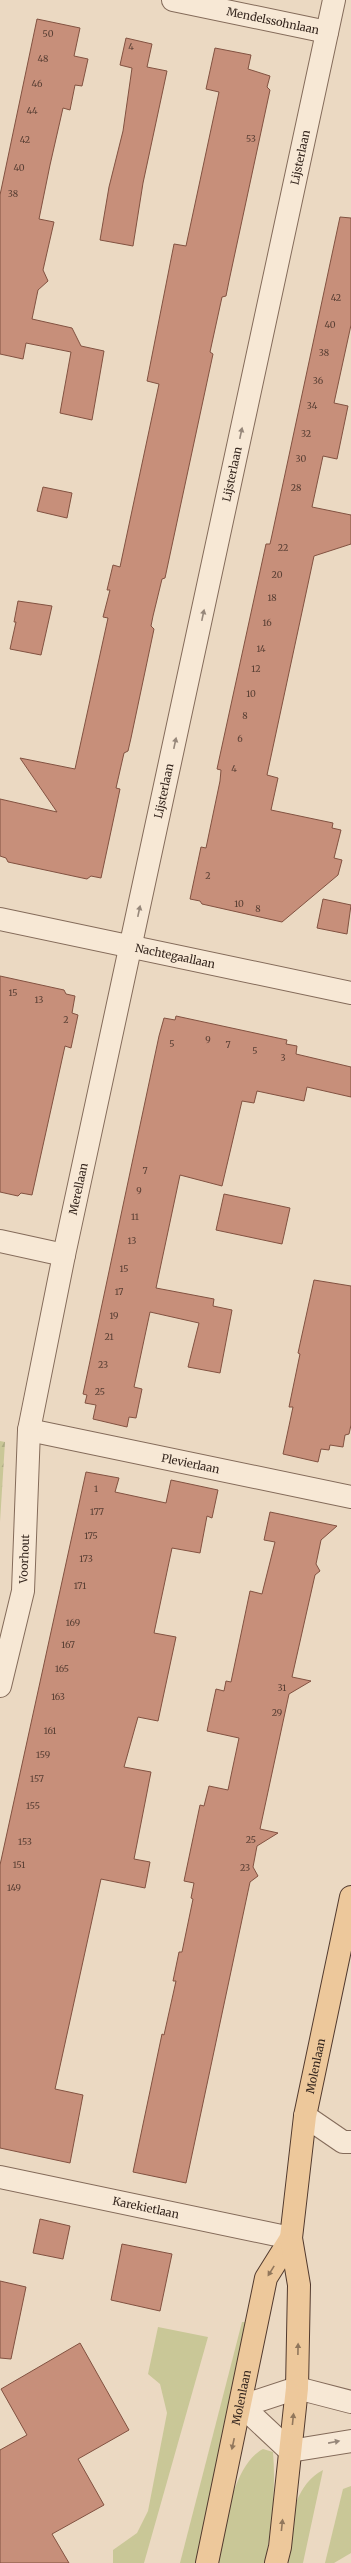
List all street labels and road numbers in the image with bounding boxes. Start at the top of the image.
street label: Mendelssohnlaan [225,4,321,37]
street label: Lijsterlaan [287,128,313,186]
street label: Lijsterlaan [219,445,245,503]
street label: Lijsterlaan [151,761,177,820]
street label: Nachtegaallaan [134,941,217,971]
street label: Merellaan [66,1161,91,1216]
street label: Plevierlaan [160,1451,222,1477]
street label: Voorhout [16,1533,32,1585]
street label: Molenlaan [303,2036,328,2095]
street label: Karekietlaan [111,2194,181,2221]
street label: Molenlaan [229,2368,254,2426]

